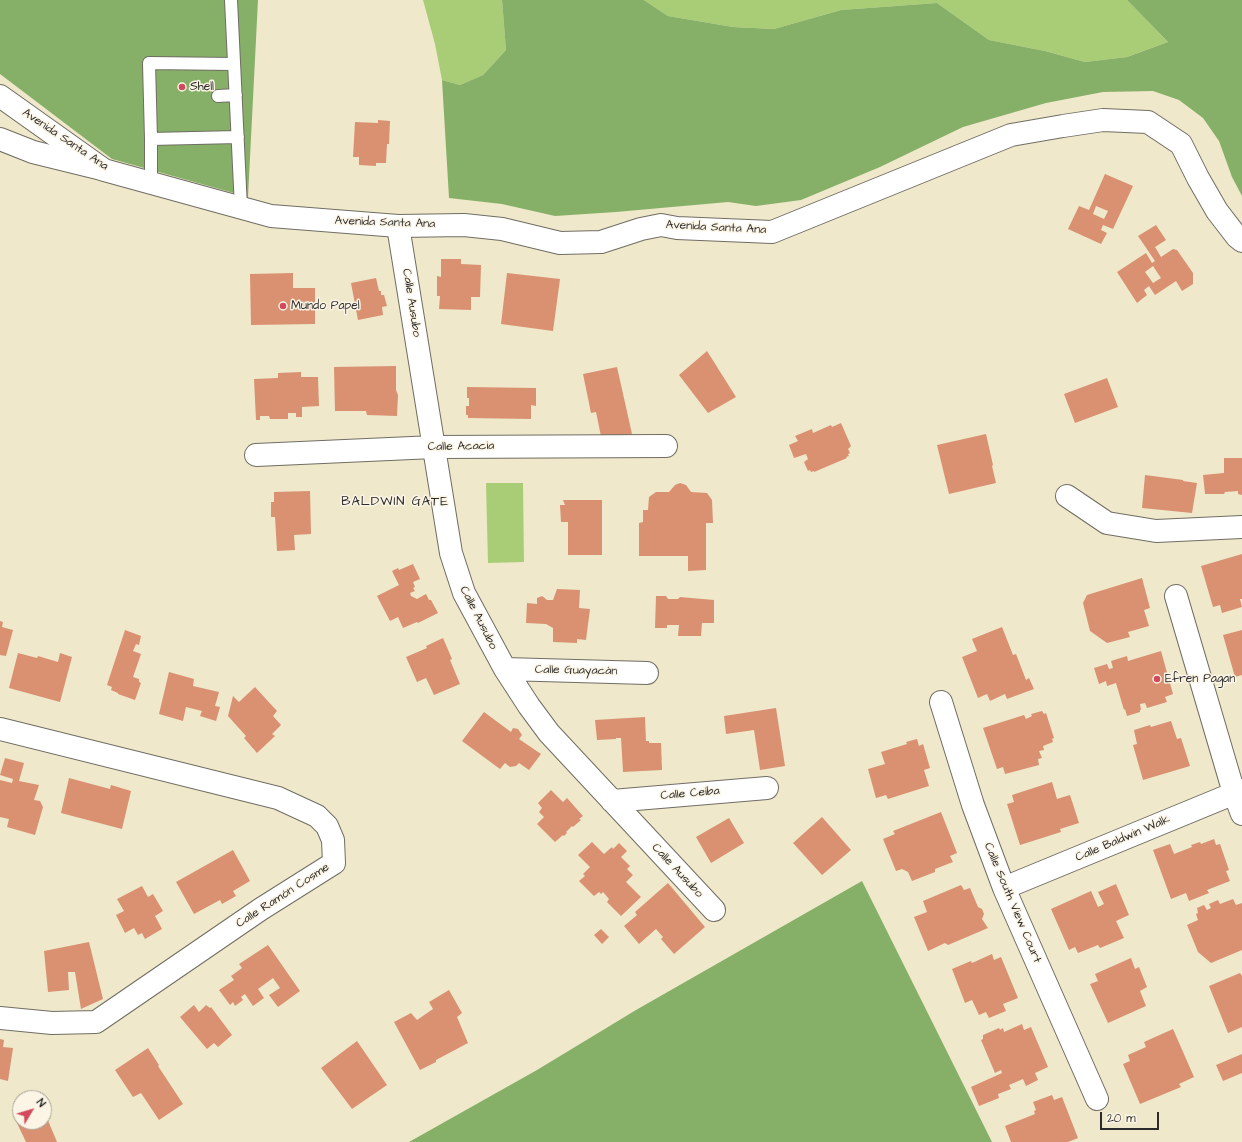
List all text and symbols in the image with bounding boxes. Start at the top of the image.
place label: Shell [190,80,214,94]
marker: Shell [177,82,187,92]
street label: Avenida Santa Ana [19,106,111,174]
street label: Avenida Santa Ana [334,214,436,232]
street label: Avenida Santa Ana [665,218,767,238]
street label: Calle Ausubo [398,268,424,338]
place label: Mundo Papel [291,299,360,313]
marker: Mundo Papel [278,301,288,311]
street label: Calle Acacia [428,439,494,455]
district label: BALDWIN GATE [341,494,449,510]
street label: Calle Ausubo [456,584,500,652]
street label: Calle Guayacán [535,663,617,679]
place label: Efren Pagan [1165,672,1235,686]
marker: Efren Pagan [1152,674,1162,684]
street label: Calle Ceiba [660,784,720,804]
street label: Calle Baldwin Walk [1074,813,1172,865]
street label: Calle Ausubo [648,841,706,901]
street label: Calle South View Court [980,841,1044,965]
street label: Calle Ramón Cosme [234,860,332,932]
north arrow [12,1090,52,1130]
text: N [33,1096,49,1110]
scale bar [1102,1104,1161,1130]
text: 20 m [1107,1110,1136,1127]

